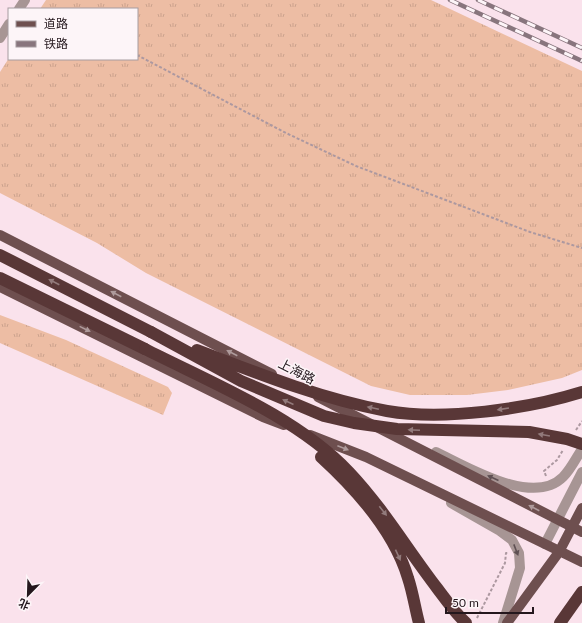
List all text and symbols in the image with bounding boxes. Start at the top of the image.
legend [8,8,138,60]
text: 道路 [44,16,68,31]
text: 铁路 [44,36,68,51]
one-way arrow [48,279,60,285]
one-way arrow [111,291,122,297]
one-way arrow [79,326,91,332]
one-way arrow [226,350,238,356]
street label: 上海路 [276,355,318,387]
one-way arrow [283,399,294,405]
one-way arrow [367,404,380,410]
one-way arrow [497,406,509,412]
one-way arrow [408,426,420,433]
one-way arrow [538,432,550,438]
one-way arrow [337,445,348,451]
one-way arrow [488,475,499,481]
one-way arrow [529,505,540,512]
one-way arrow [378,506,387,517]
one-way arrow [514,545,520,557]
one-way arrow [395,549,401,561]
north arrow [8,575,48,615]
scale bar [446,589,533,615]
text: 50 m [452,595,479,610]
text: 北 [16,597,31,613]

